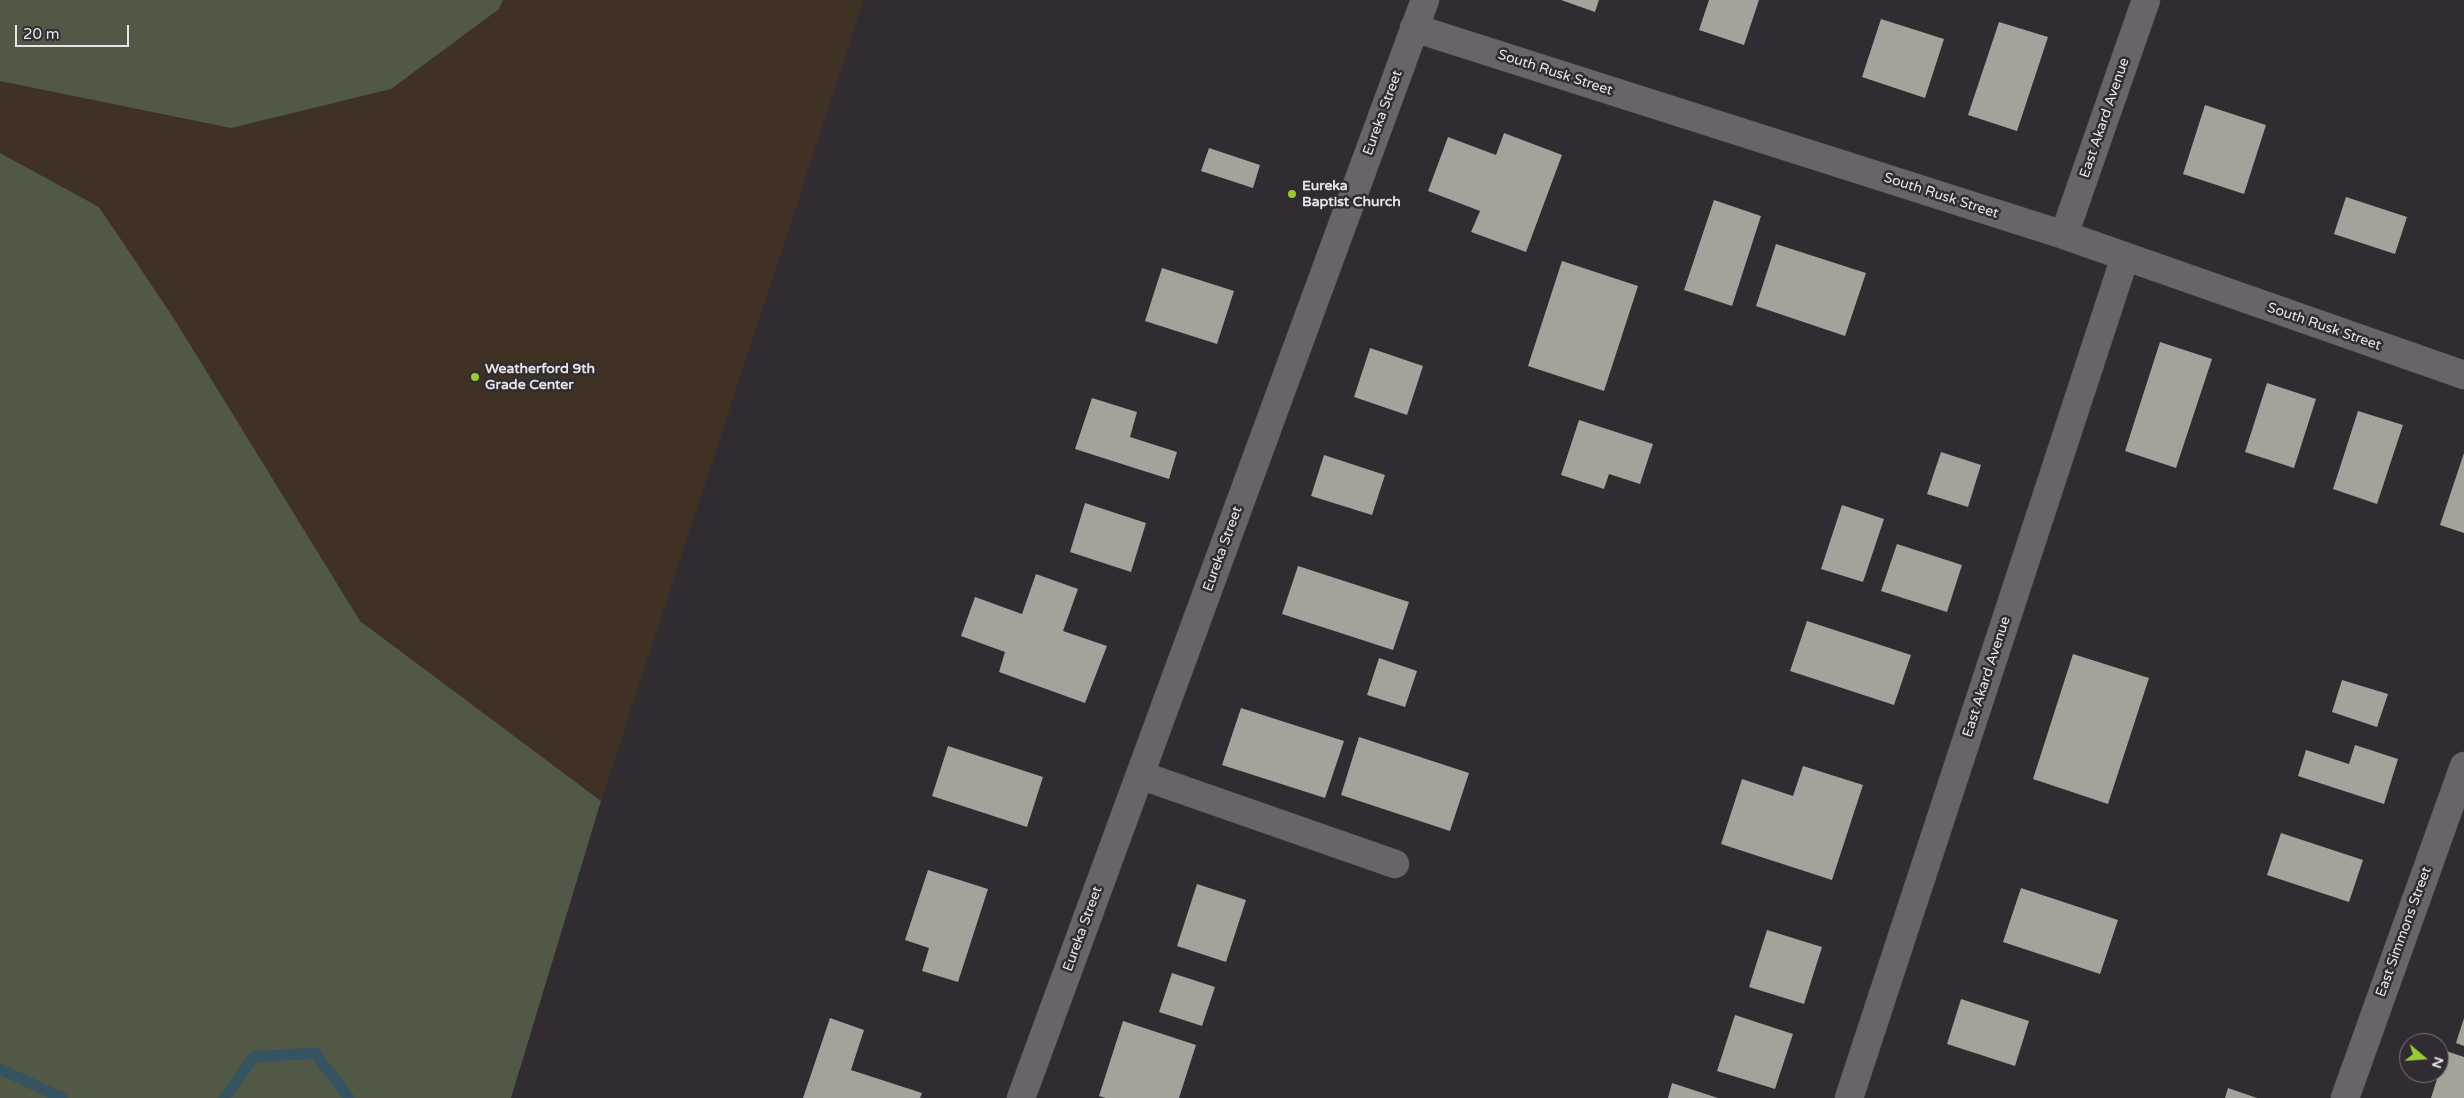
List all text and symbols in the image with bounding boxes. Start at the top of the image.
scale bar [18,15,131,47]
text: 20 m [23,25,60,43]
street label: South Rusk Street [1495,47,1615,99]
street label: East Akard Avenue [2077,56,2133,180]
street label: Eureka Street [1360,68,1406,158]
street label: South Rusk Street [1881,170,2001,222]
place label: Eureka Baptist Church [1302,178,1401,210]
marker: Eureka Baptist Church [1286,188,1298,200]
street label: South Rusk Street [2265,300,2383,354]
place label: Weatherford 9th Grade Center [485,361,595,394]
marker: Weatherford 9th Grade Center [469,371,481,383]
street label: Eureka Street [1200,504,1246,594]
street label: East Akard Avenue [1960,615,2014,739]
street label: East Simmons Street [2373,865,2435,999]
street label: Eureka Street [1060,884,1106,974]
north arrow [2399,1033,2449,1083]
text: N [2428,1055,2448,1070]

